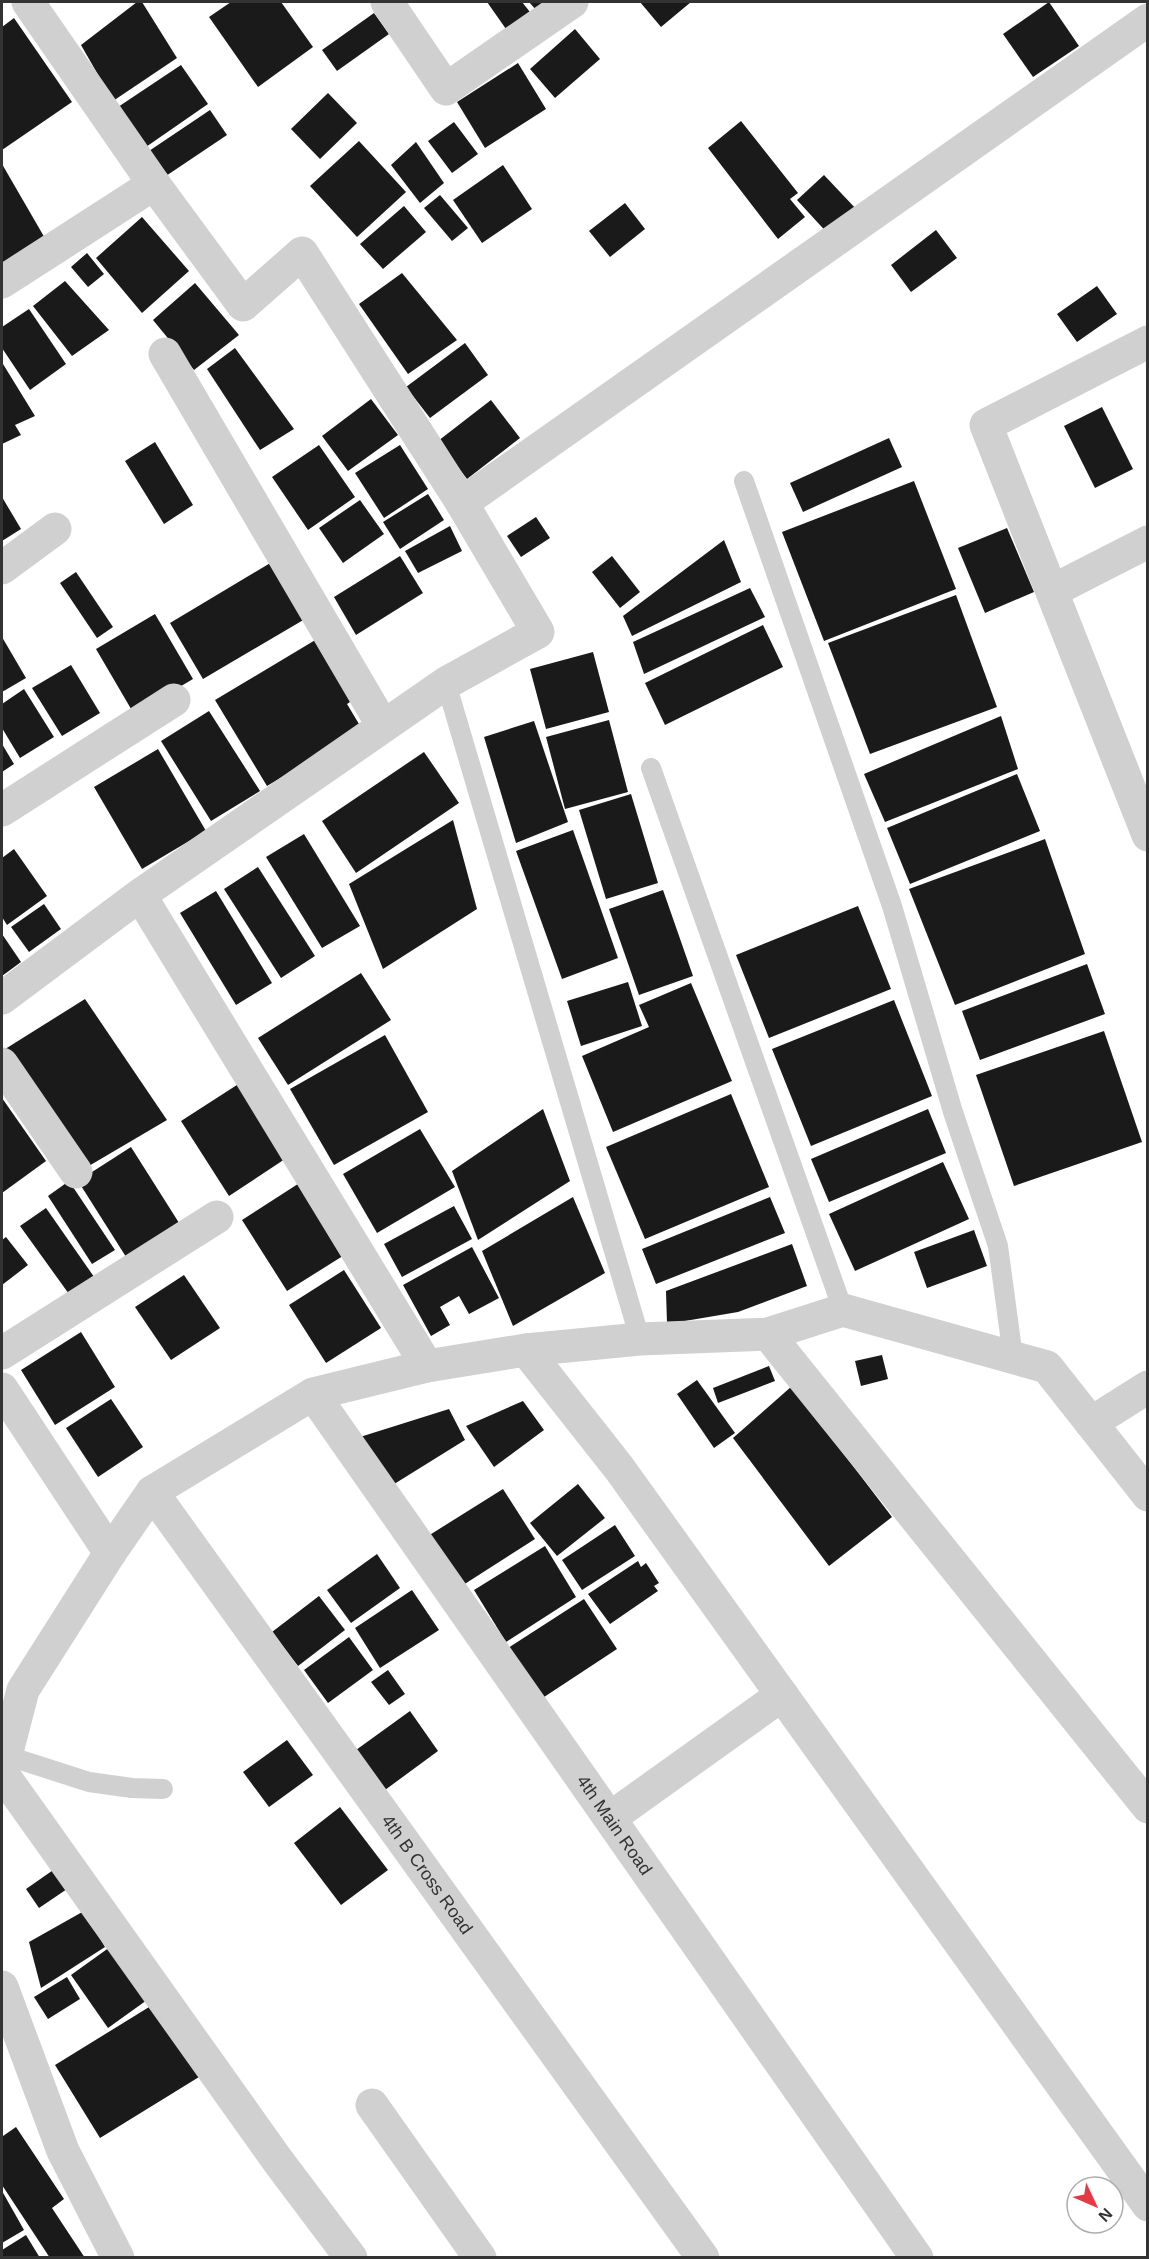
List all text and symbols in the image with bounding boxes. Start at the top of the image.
street label: 4th Main Road [573,1771,656,1879]
street label: 4th B Cross Road [377,1811,477,1938]
north arrow [1065,2175,1125,2235]
text: N [1095,2205,1116,2225]

